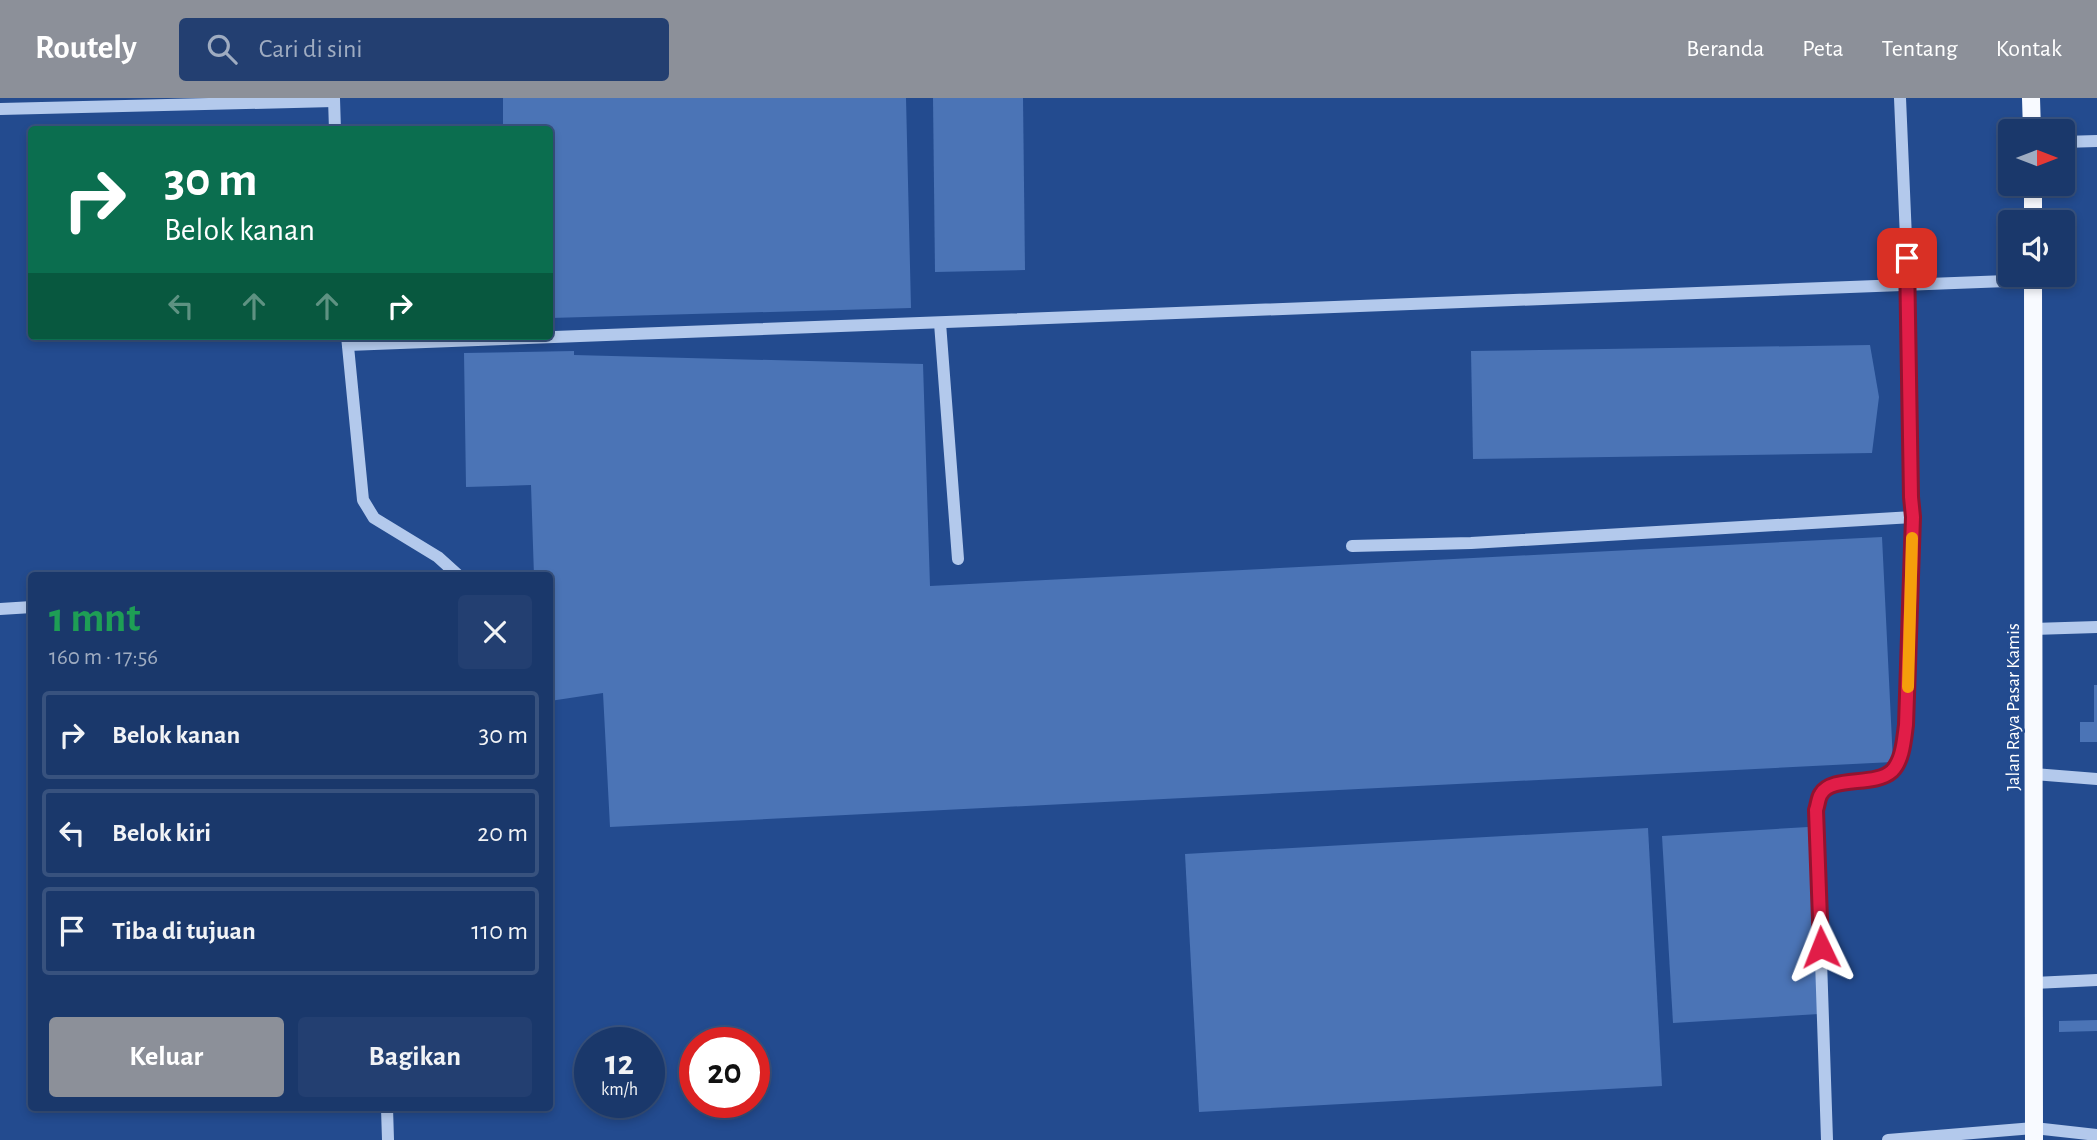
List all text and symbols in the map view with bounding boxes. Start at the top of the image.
search box [179,18,669,81]
icon: search [203,30,241,68]
text: Routely [35,32,137,65]
text: Cari di sini [259,36,363,62]
text: Beranda [1686,37,1764,61]
text: Peta [1802,37,1844,61]
text: Tentang [1882,37,1958,61]
text: Kontak [1996,37,2062,61]
north arrow [1998,119,2076,196]
map controls [1998,119,2075,287]
icon: right [49,154,140,245]
text: 30 m [164,156,258,205]
button: sound [1998,210,2075,287]
text: Belok kanan [164,214,315,246]
pin [1877,228,1937,288]
icon: arrive [1888,239,1926,277]
icon: left [162,287,200,325]
icon: ahead [235,287,273,325]
icon: ahead [308,287,346,325]
icon: right [381,287,419,325]
button: close [458,595,532,669]
text: 1 mnt [49,597,141,639]
street label: Jalan Raya Pasar Kamis [2004,623,2023,791]
text: 160 m · 17:56 [49,646,158,669]
icon: right [53,716,91,754]
text: Belok kanan [112,722,240,748]
text: 30 m [478,722,528,748]
icon: left [53,814,91,852]
text: Belok kiri [112,820,211,846]
text: 20 m [477,820,528,846]
position arrow [1784,910,1858,984]
icon: arrive [53,912,91,950]
text: Tiba di tujuan [112,918,256,944]
text: 110 m [471,918,528,944]
button: Keluar [49,1017,284,1097]
button: Bagikan [298,1017,532,1097]
speed limit sign: 20 [679,1027,770,1118]
text: 12 [605,1046,634,1081]
text: km/h [601,1081,638,1099]

